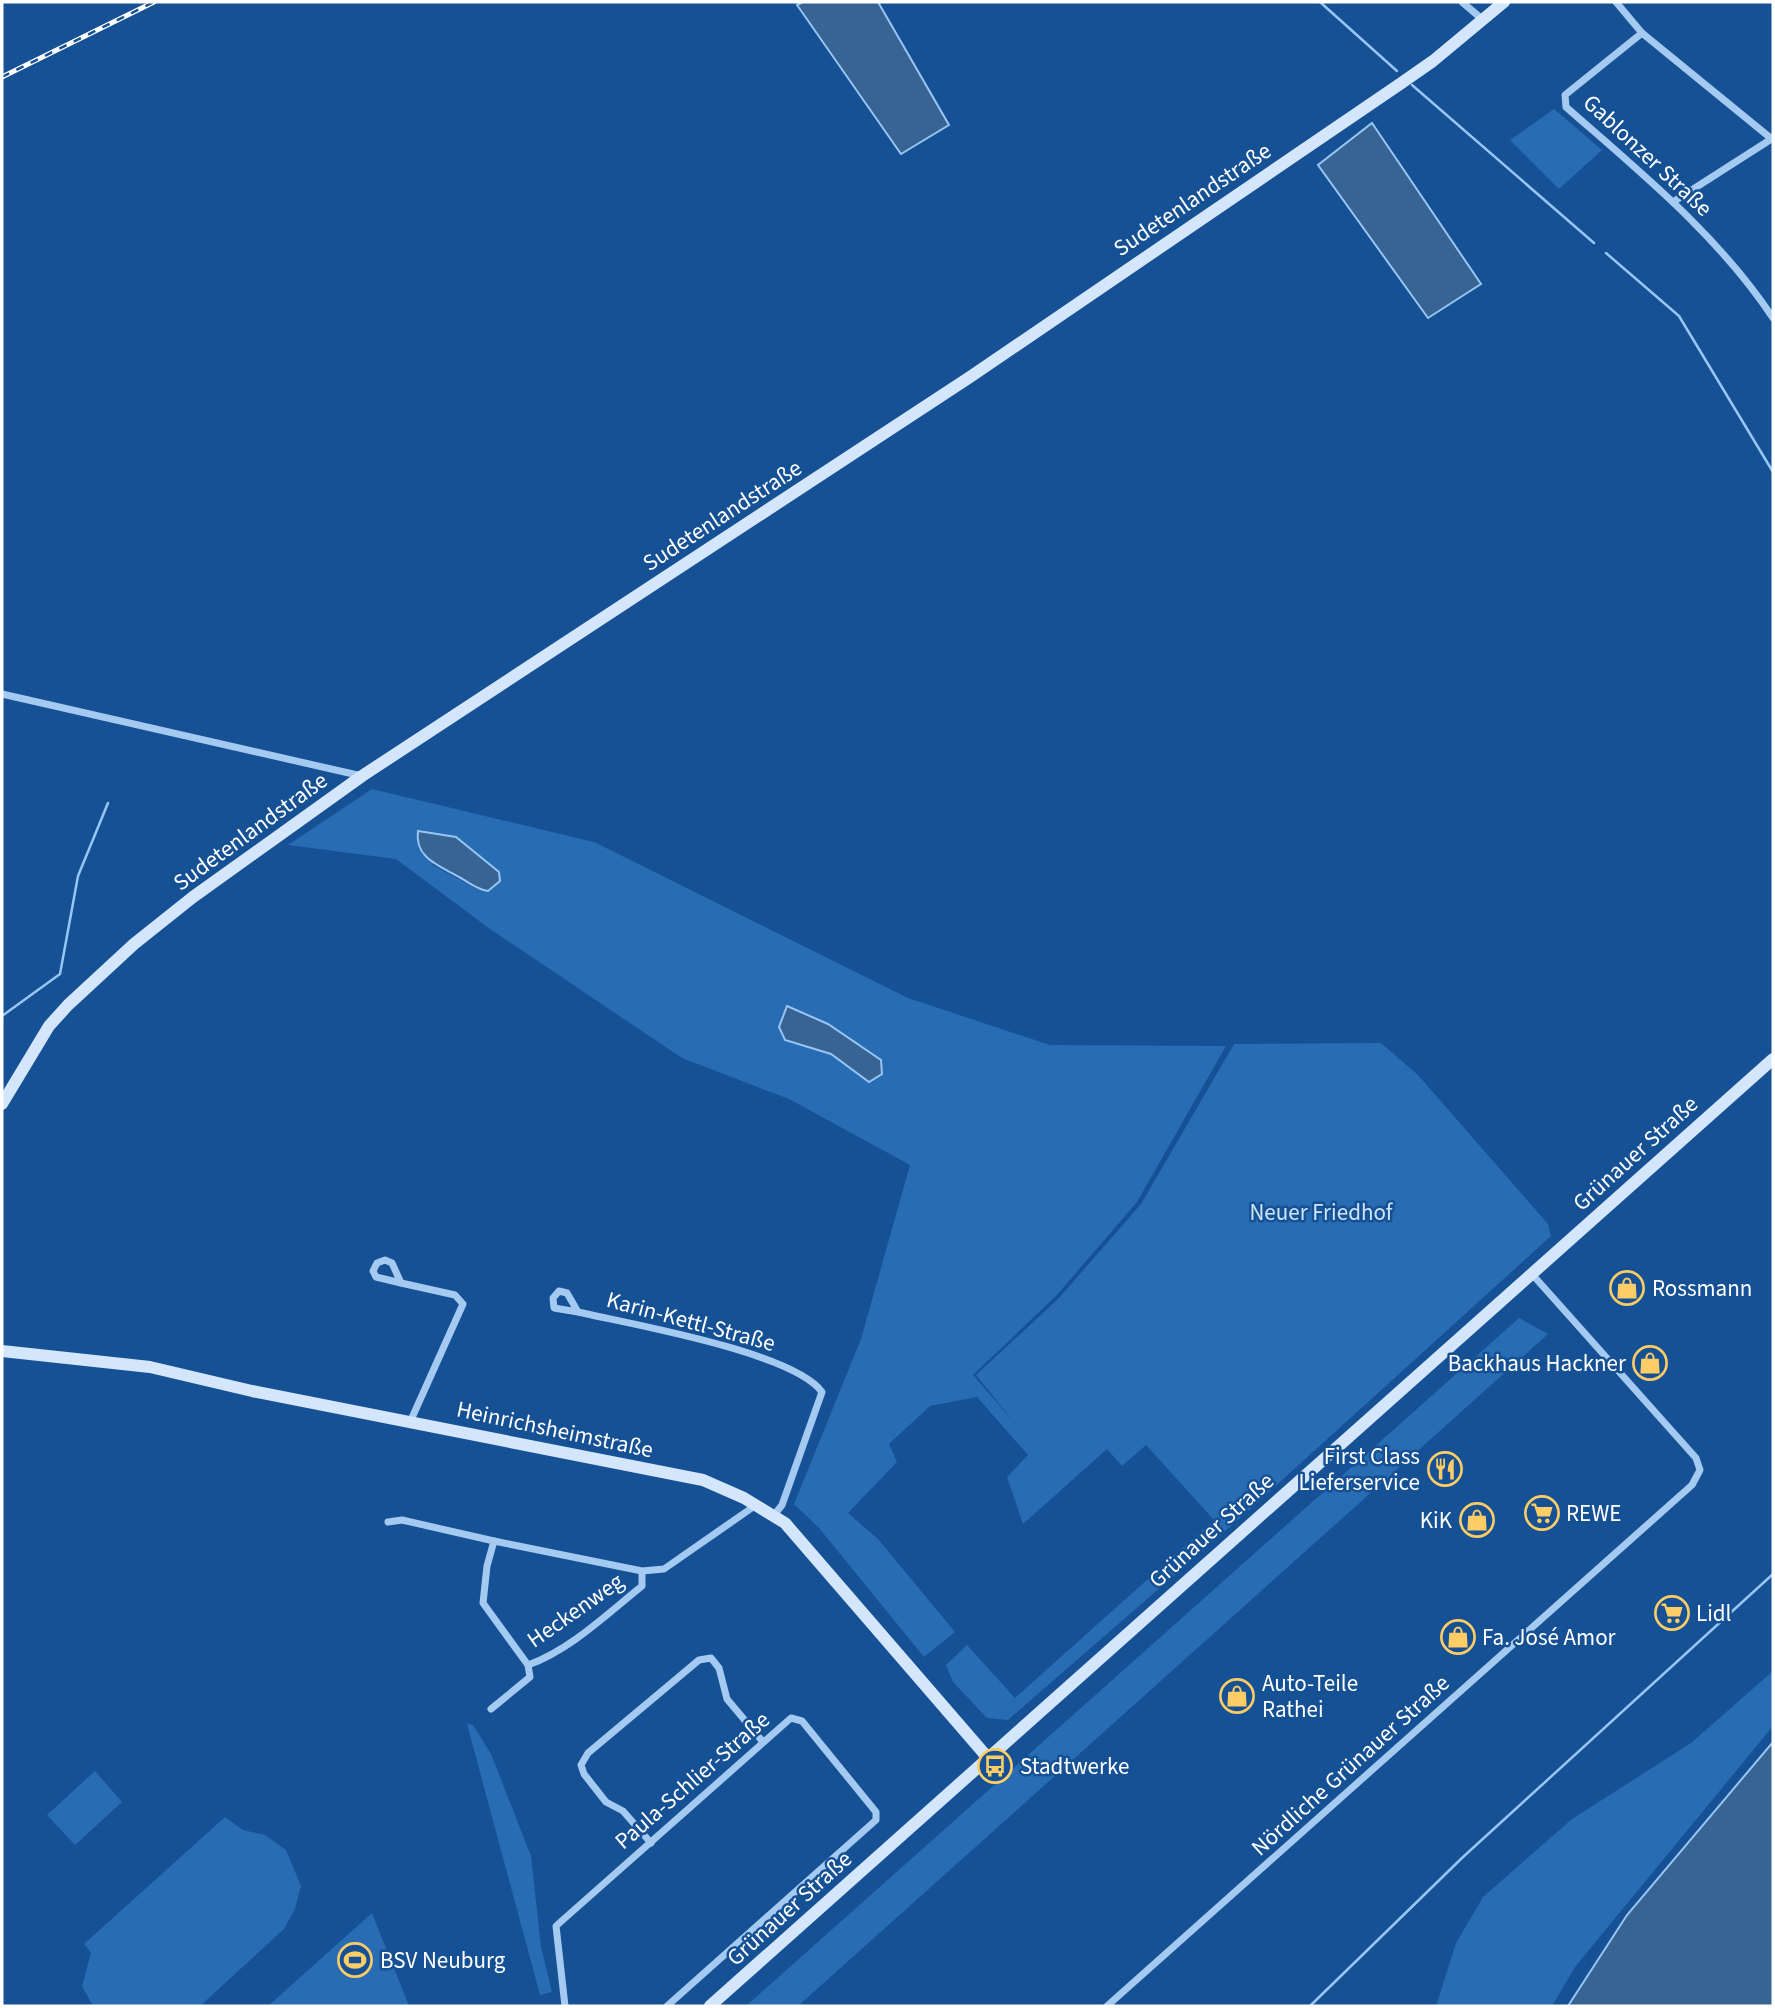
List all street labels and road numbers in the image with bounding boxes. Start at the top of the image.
street label: Gablonzer Straße [1576,87,1720,224]
street label: Sudetenlandstraße [1107,134,1278,264]
street label: Sudetenlandstraße [636,452,808,579]
street label: Sudetenlandstraße [166,764,334,899]
street label: Grünauer Straße [1565,1088,1705,1219]
street label: Karin-Kettl-Straße [603,1283,779,1360]
street label: Heinrichsheimstraße [454,1393,656,1466]
street label: Grünauer Straße [1141,1465,1281,1596]
street label: Heckenweg [520,1565,631,1656]
street label: Nördliche Grünauer Straße [1244,1667,1457,1864]
street label: Paula-Schlier-Straße [608,1704,777,1857]
street label: Grünauer Straße [719,1843,859,1974]

